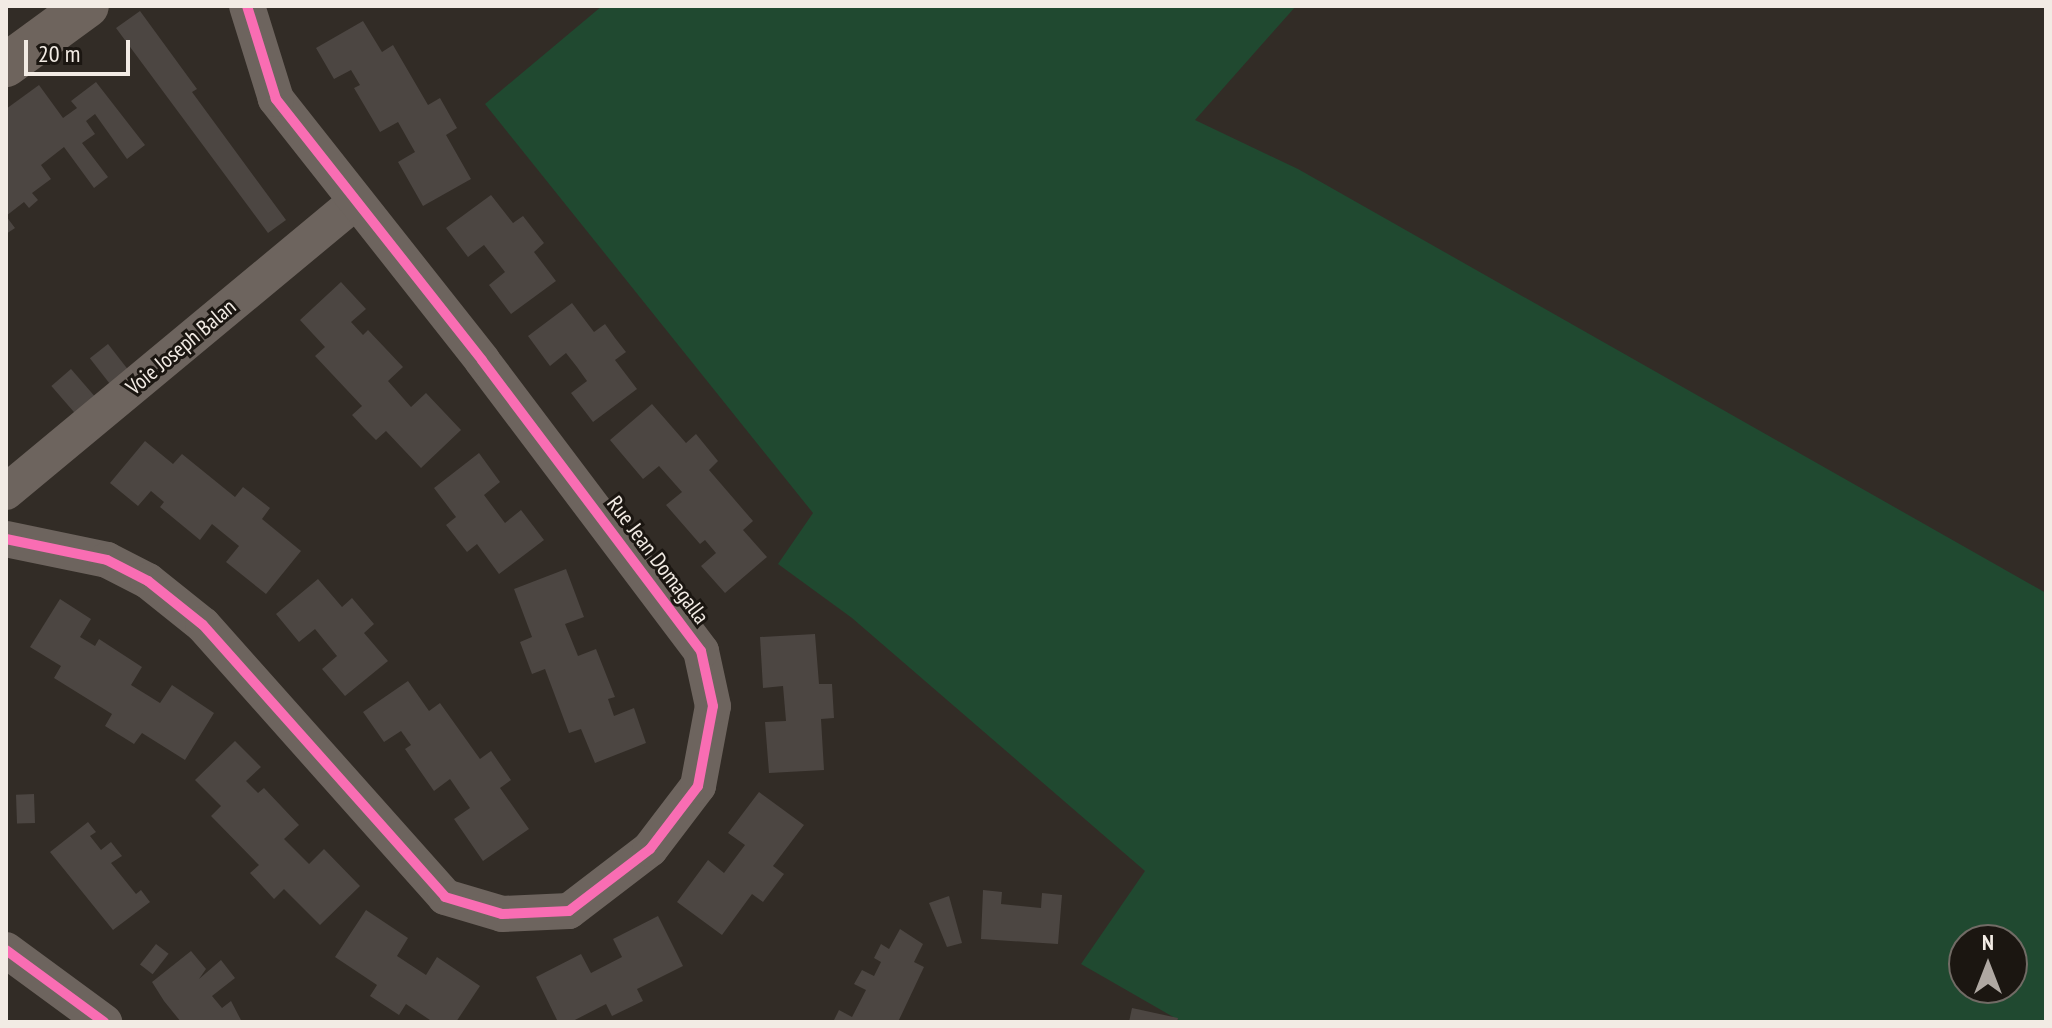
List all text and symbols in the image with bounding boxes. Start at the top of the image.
scale bar [28,24,134,74]
text: 20 m [38,38,80,69]
street label: Voie Joseph Balan [121,293,241,401]
street label: Rue Jean Domagalla [601,491,715,629]
north arrow [1948,924,2028,1004]
text: N [1982,928,1994,956]

